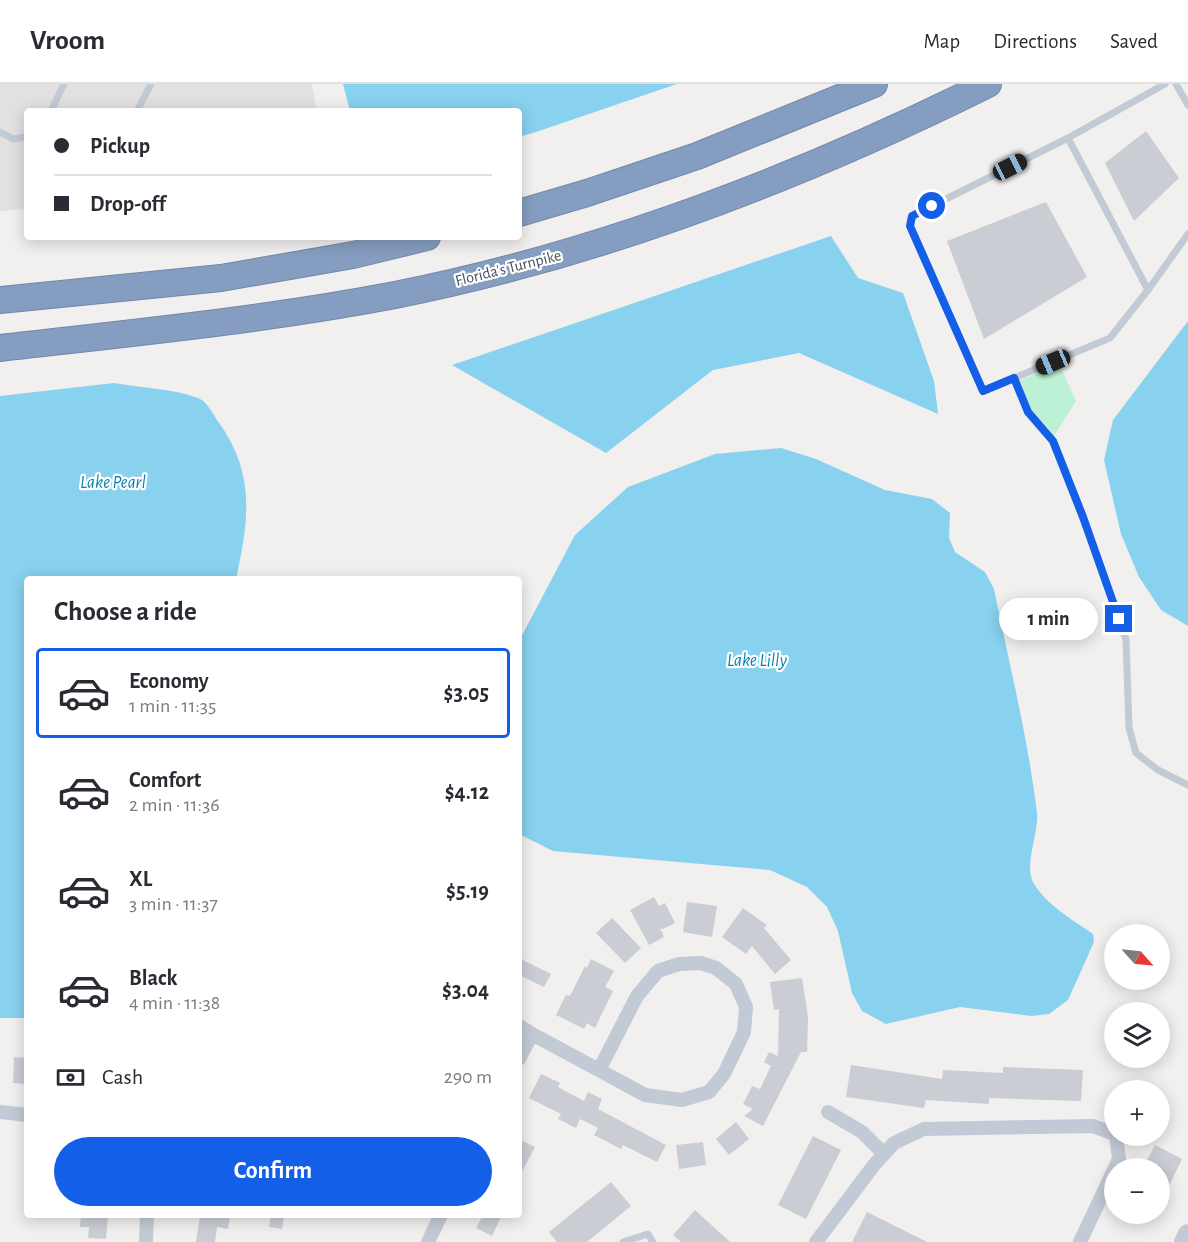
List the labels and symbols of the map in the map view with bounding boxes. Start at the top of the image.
car [990,151,1030,183]
route start [918,192,945,219]
street label: Florida's Turnpike [454,247,563,289]
car [1033,347,1073,377]
water label: Lake Pearl [80,474,146,492]
callout: 1 min [999,598,1098,640]
route end [1105,605,1132,632]
water label: Lake Lilly [727,652,788,670]
north arrow [1104,924,1170,990]

